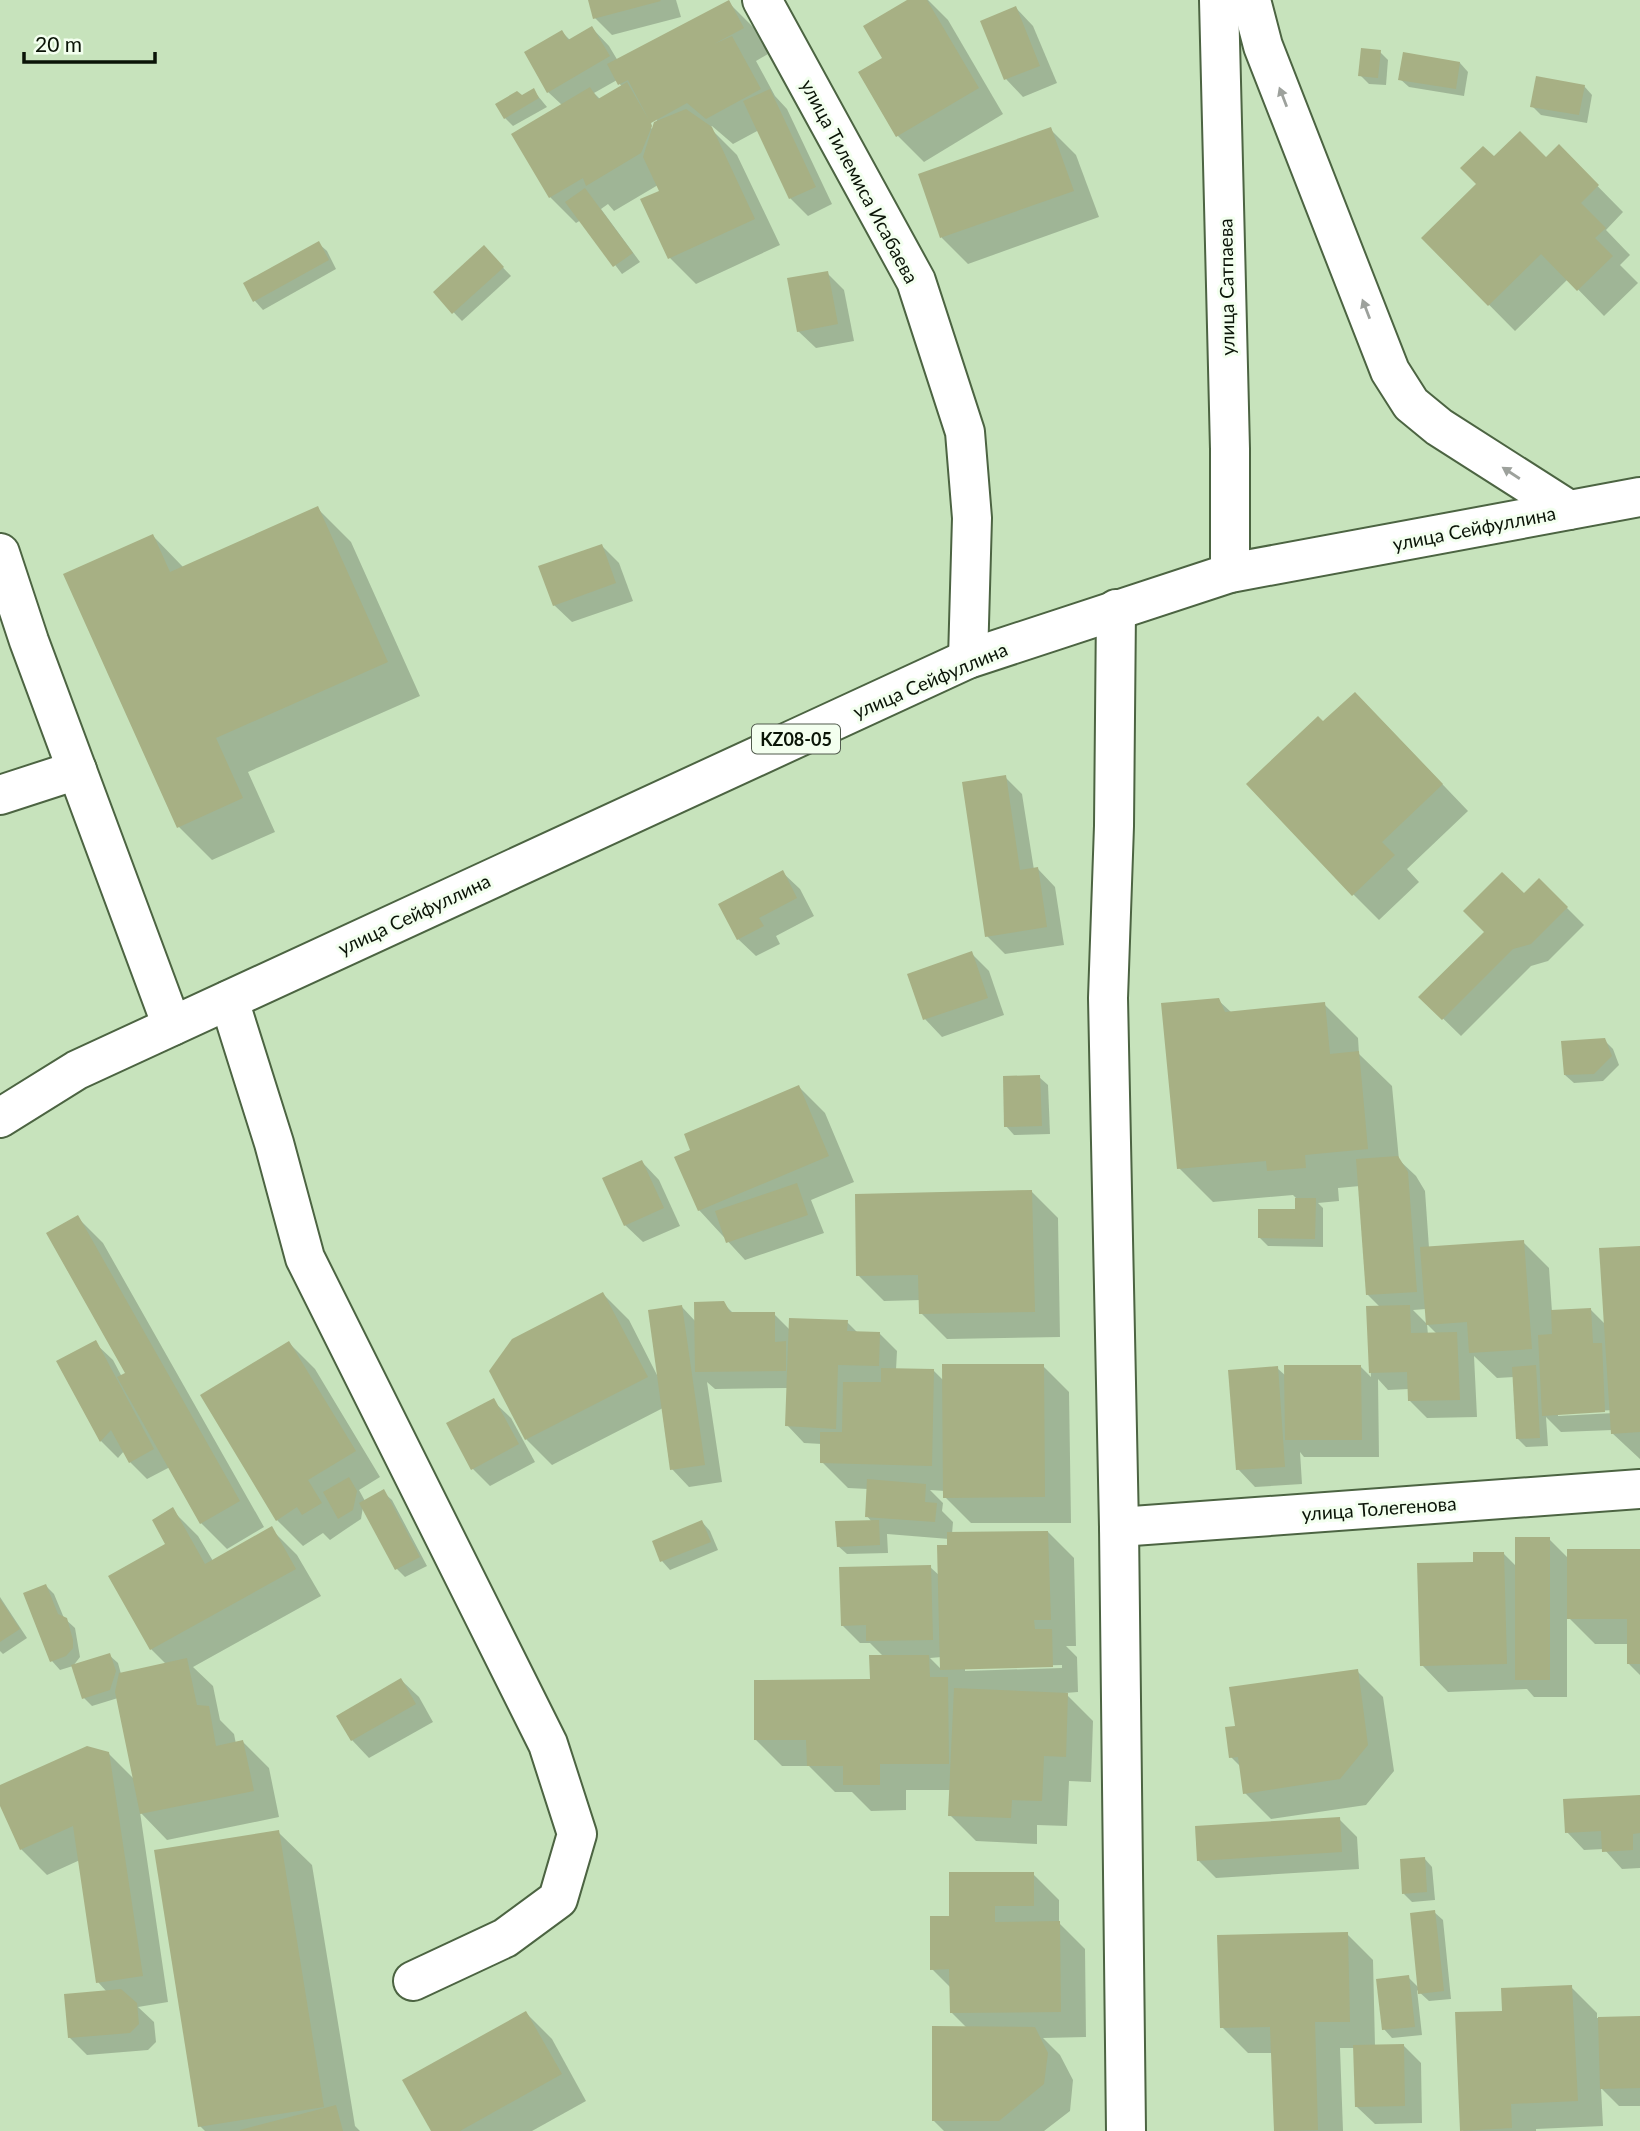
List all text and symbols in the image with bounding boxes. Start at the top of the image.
scale bar [24,21,156,65]
text: 20 m [35,31,82,56]
street label: улица Тилемиса Исабаева [796,75,924,287]
one-way arrow [1277,87,1288,108]
street label: улица Сатпаева [1213,218,1239,356]
one-way arrow [1360,298,1371,319]
one-way arrow [1502,467,1521,480]
street label: улица Сейфуллина [1391,501,1557,555]
street label: улица Сейфуллина [849,637,1011,723]
road number: KZ08-05 [752,724,840,754]
street label: улица Сейфуллина [334,869,494,959]
street label: улица Толегенова [1301,1491,1457,1525]

